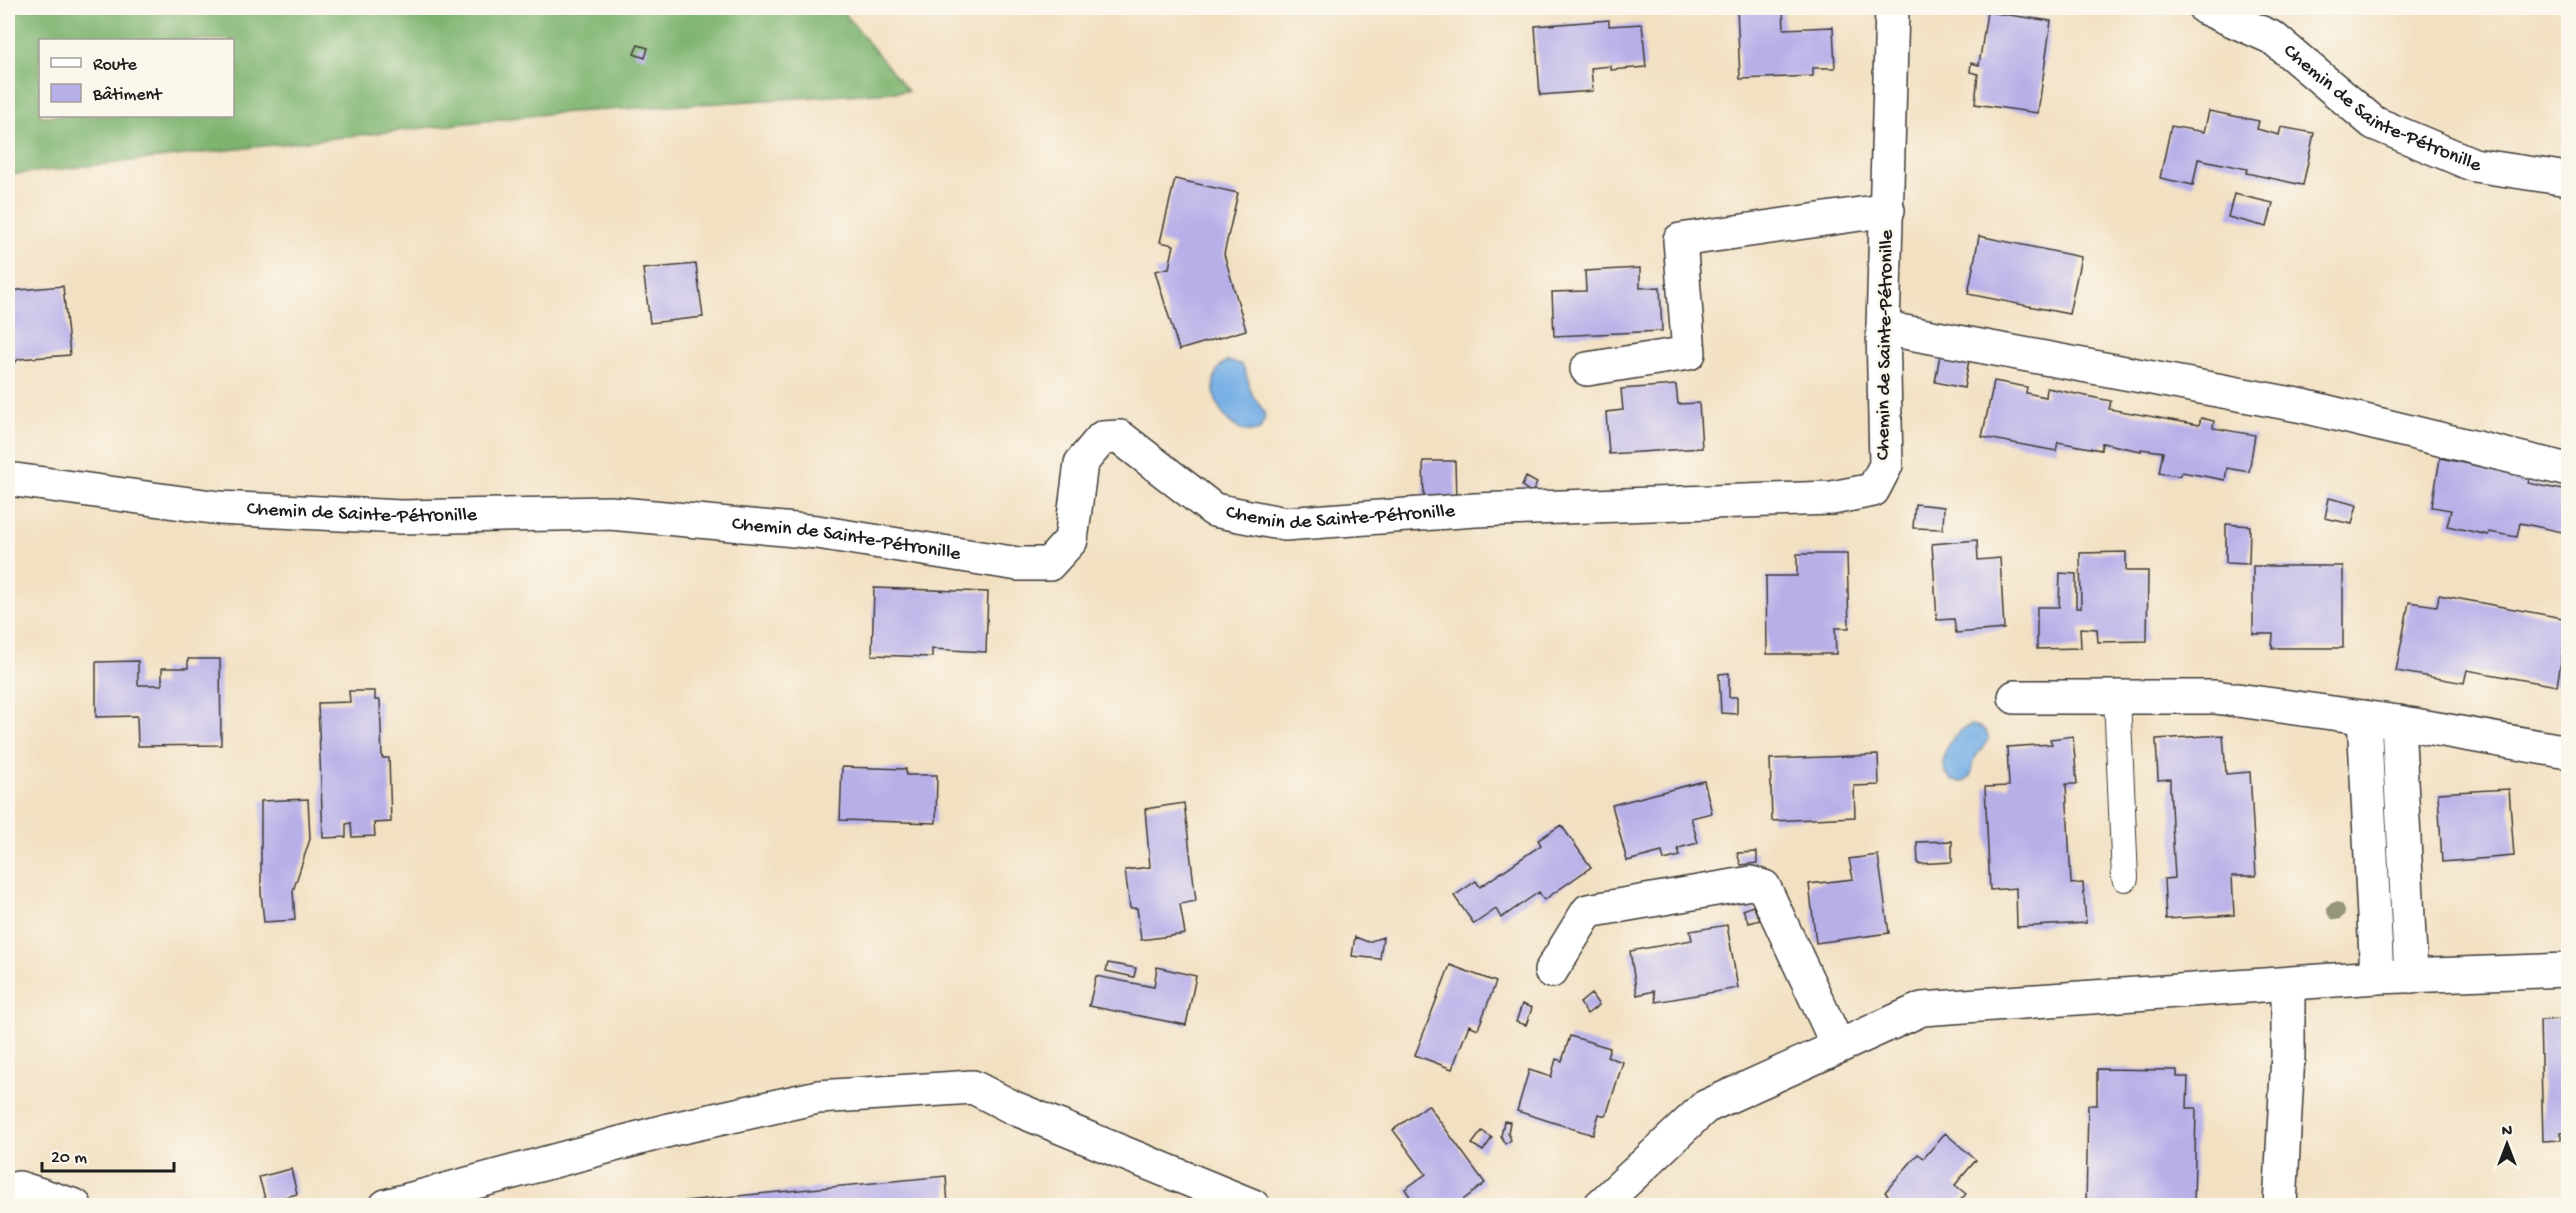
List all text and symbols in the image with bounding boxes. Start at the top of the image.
legend [39,39,234,117]
street label: Chemin de Sainte-Pétronille [2278,40,2483,177]
text: Route [93,55,138,76]
text: Bâtiment [92,85,163,106]
street label: Chemin de Sainte-Pétronille [1872,229,1900,460]
street label: Chemin de Sainte-Pétronille [246,498,478,529]
street label: Chemin de Sainte-Pétronille [1224,500,1456,535]
street label: Chemin de Sainte-Pétronille [731,513,963,566]
north arrow [2477,1114,2537,1174]
text: N [2502,1123,2513,1142]
scale bar [42,1135,174,1173]
text: 20 m [51,1148,87,1169]

